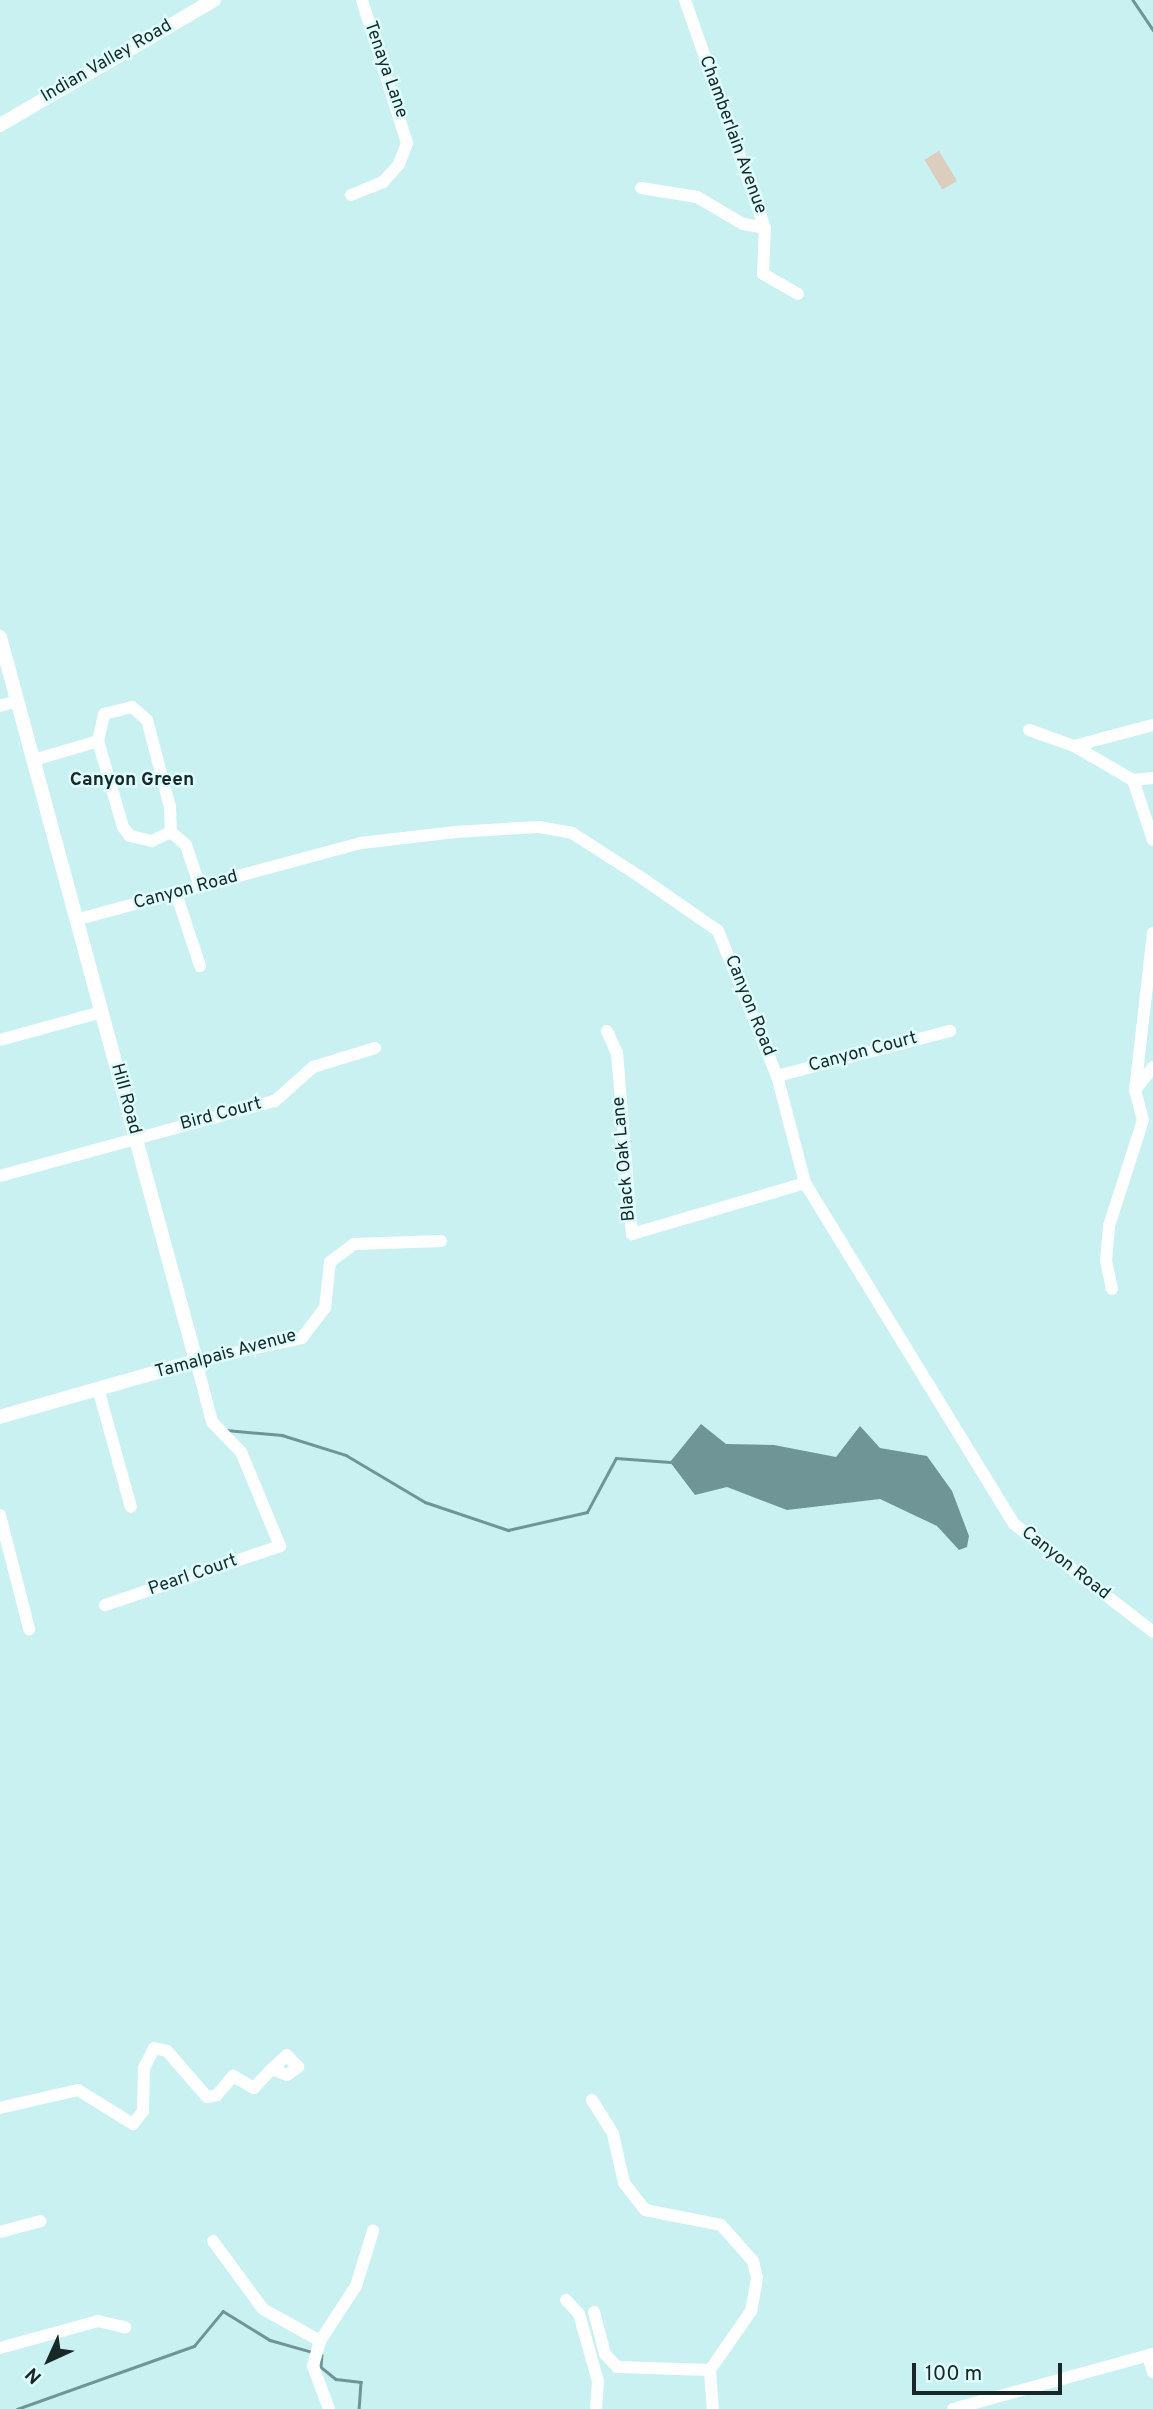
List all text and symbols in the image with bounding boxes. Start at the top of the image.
street label: Indian Valley Road [37,16,177,108]
street label: Tenaya Lane [358,19,412,121]
street label: Chamberlain Avenue [693,53,771,217]
district label: Canyon Green [70,770,194,792]
street label: Canyon Road [132,867,240,915]
street label: Canyon Road [719,952,779,1060]
street label: Canyon Court [806,1028,920,1078]
street label: Hill Road [105,1061,145,1137]
street label: Bird Court [178,1094,264,1136]
street label: Black Oak Lane [609,1096,641,1222]
street label: Tamalpais Avenue [153,1326,299,1384]
street label: Canyon Road [1016,1523,1114,1605]
street label: Pearl Court [146,1551,240,1601]
north arrow [14,2325,84,2395]
scale bar [915,2350,1066,2394]
text: 100 m [925,2361,982,2388]
text: N [21,2362,47,2388]

